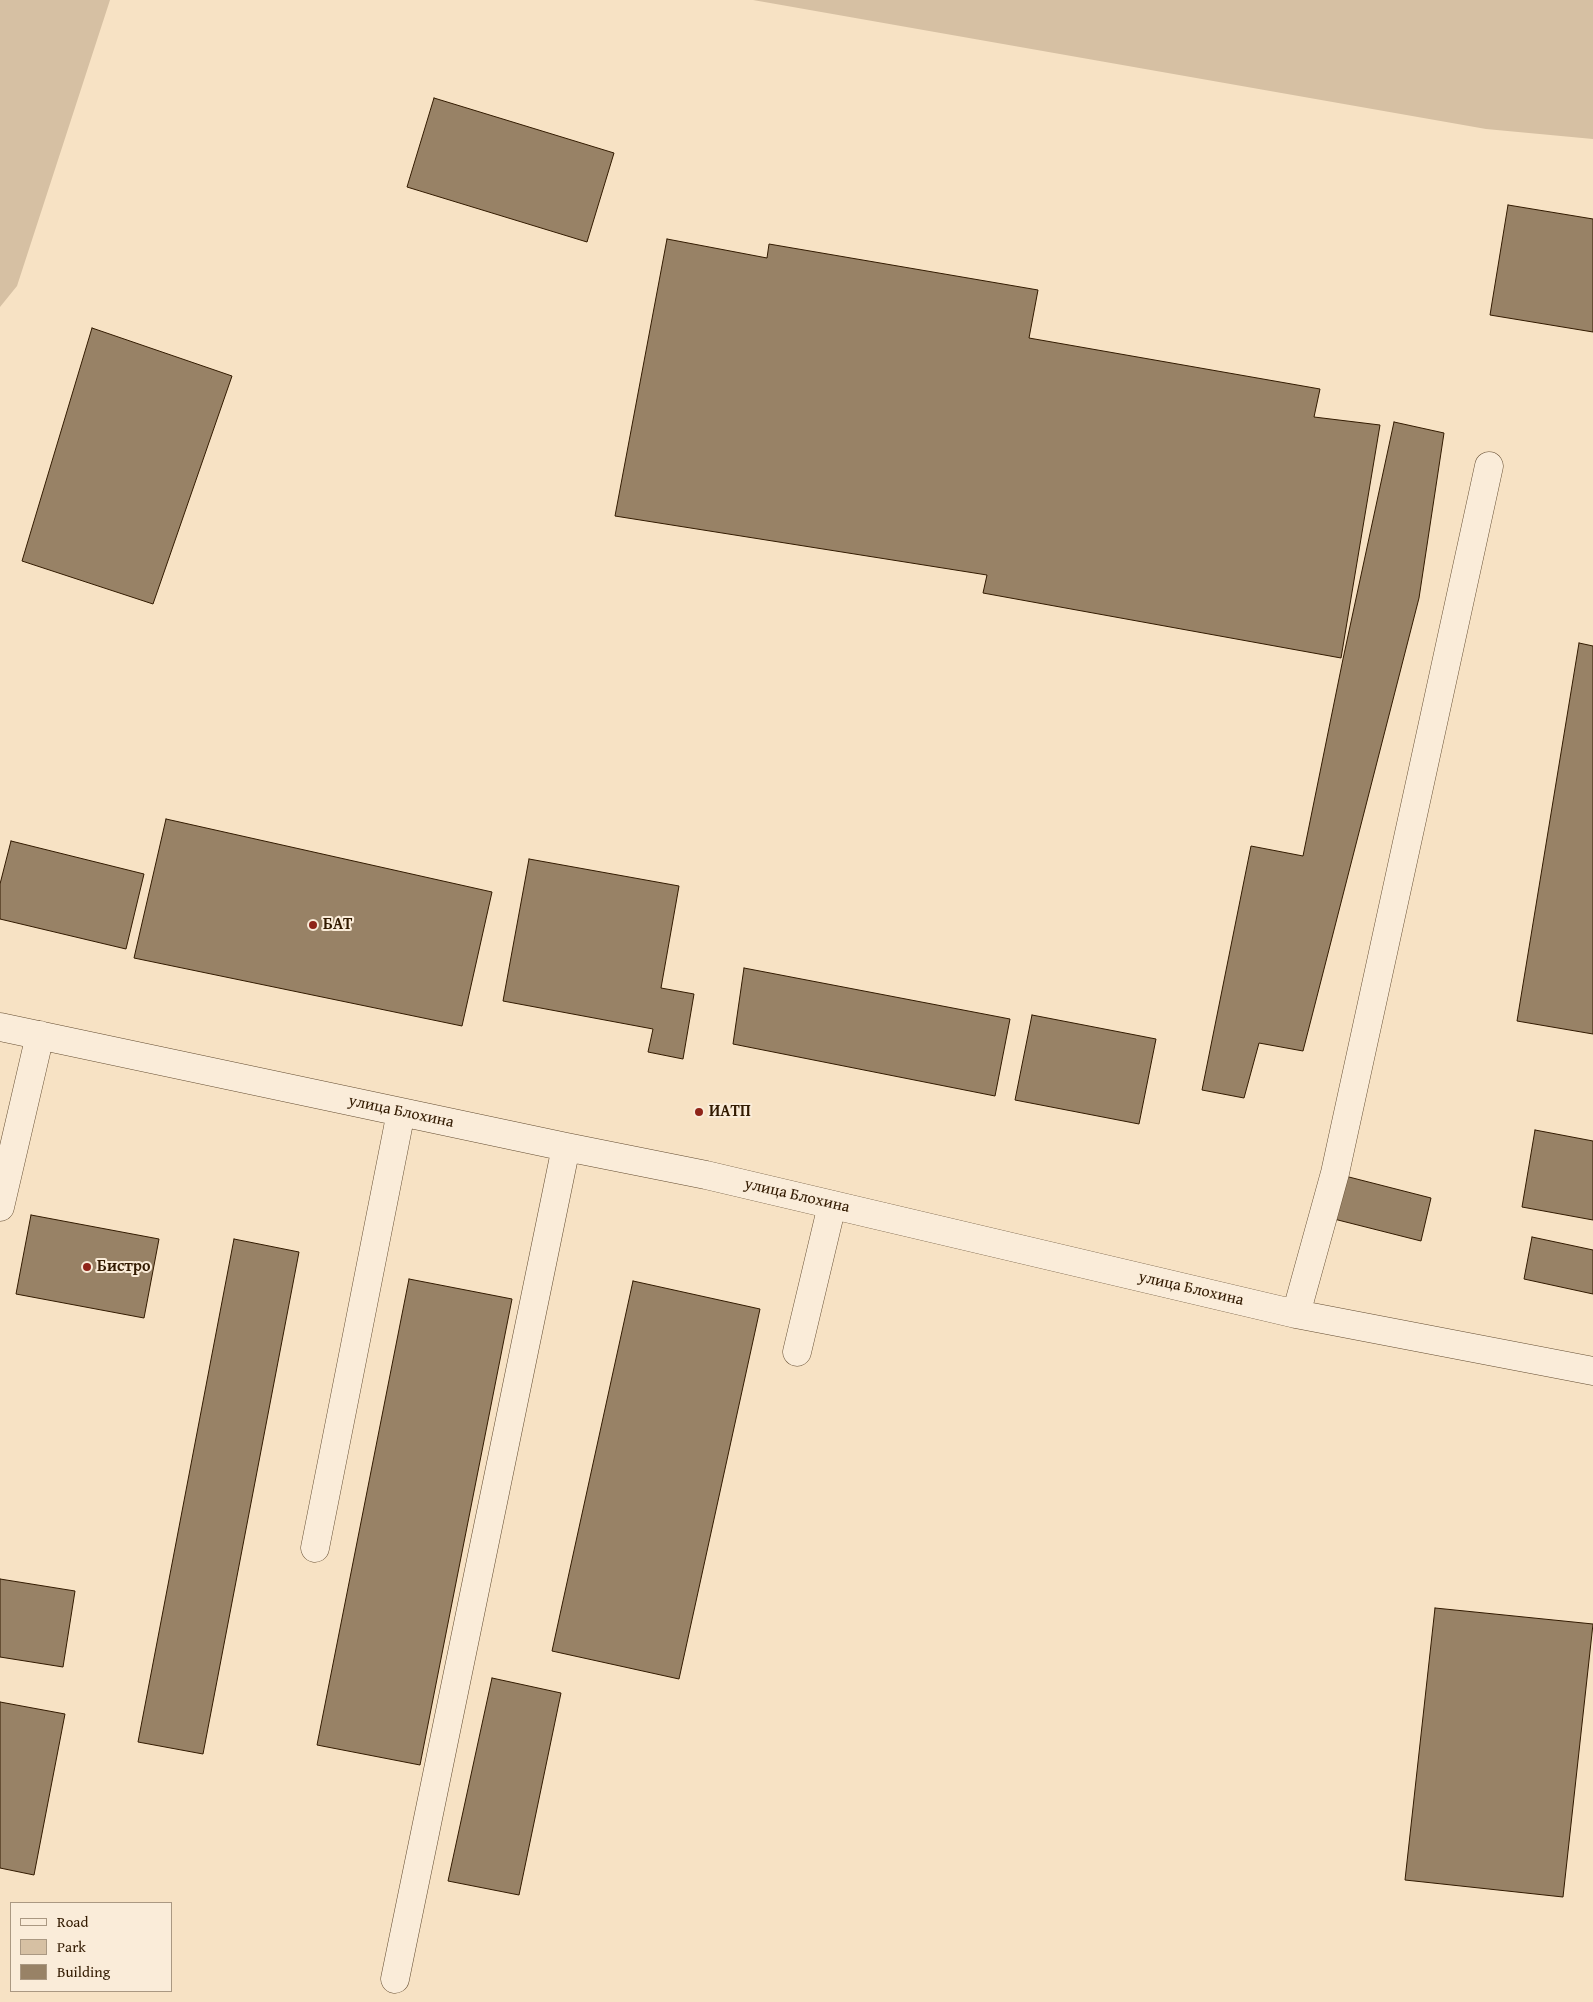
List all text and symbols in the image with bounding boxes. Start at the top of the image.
place label: БАТ [323,915,353,935]
marker: БАТ [307,919,319,931]
street label: улица Блохина [347,1091,455,1133]
place label: ИАТП [709,1102,751,1122]
marker: ИАТП [693,1106,705,1118]
street label: улица Блохина [743,1175,851,1217]
place label: Бистро [97,1257,150,1277]
marker: Бистро [81,1261,93,1273]
street label: улица Блохина [1137,1268,1245,1310]
legend [10,1902,172,1992]
text: Road [57,1911,88,1932]
text: Park [57,1936,86,1957]
text: Building [57,1961,110,1982]

